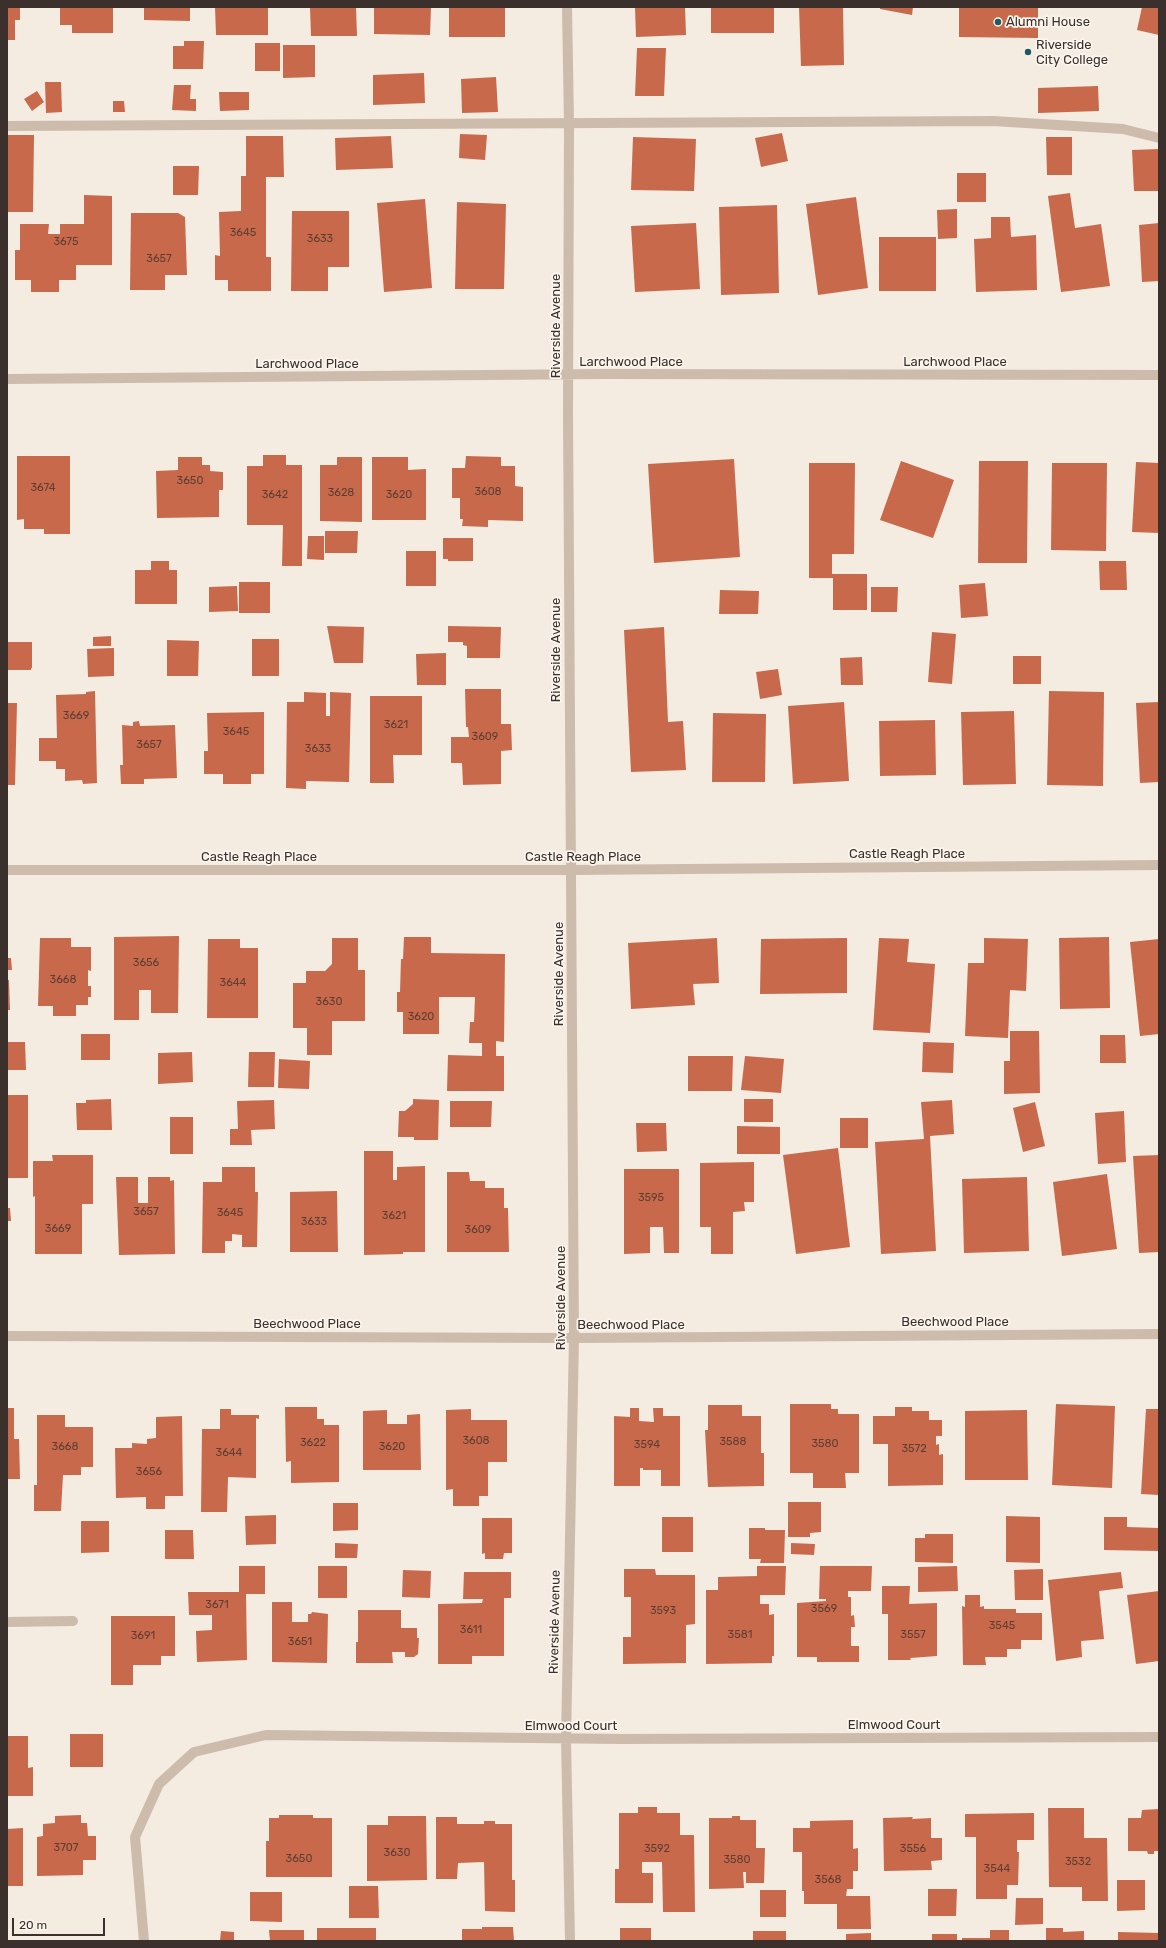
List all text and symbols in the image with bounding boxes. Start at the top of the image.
place label: Alumni House [1006,14,1090,30]
marker: Alumni House [993,17,1003,27]
place label: Riverside City College [1036,37,1108,68]
marker: Riverside City College [1023,47,1033,57]
house number: 3645 [230,226,256,240]
house number: 3633 [307,232,333,246]
house number: 3675 [53,235,79,249]
house number: 3657 [146,252,172,266]
street label: Riverside Avenue [548,274,564,378]
street label: Larchwood Place [579,354,683,370]
street label: Larchwood Place [903,354,1007,370]
street label: Larchwood Place [255,356,359,372]
house number: 3650 [177,474,203,488]
house number: 3674 [30,481,56,495]
house number: 3608 [474,485,502,499]
house number: 3628 [328,486,354,500]
house number: 3642 [262,488,288,502]
house number: 3620 [386,488,412,502]
street label: Riverside Avenue [548,598,564,702]
house number: 3669 [63,709,89,723]
house number: 3621 [384,718,408,732]
house number: 3645 [223,725,249,739]
house number: 3609 [472,730,498,744]
house number: 3657 [136,738,162,752]
house number: 3633 [305,742,331,756]
street label: Castle Reagh Place [849,846,965,862]
street label: Castle Reagh Place [201,849,317,865]
street label: Castle Reagh Place [525,849,641,865]
street label: Riverside Avenue [551,922,567,1026]
house number: 3656 [133,956,159,970]
house number: 3668 [50,973,76,987]
house number: 3644 [220,976,246,990]
house number: 3630 [316,995,342,1009]
house number: 3620 [408,1010,434,1024]
house number: 3595 [638,1191,664,1205]
house number: 3657 [133,1205,159,1219]
house number: 3645 [217,1206,243,1220]
house number: 3621 [382,1209,406,1223]
house number: 3633 [301,1215,327,1229]
house number: 3669 [45,1222,71,1236]
house number: 3609 [465,1223,491,1237]
street label: Riverside Avenue [553,1246,569,1350]
street label: Beechwood Place [901,1314,1009,1330]
street label: Beechwood Place [253,1316,361,1332]
street label: Beechwood Place [577,1317,685,1333]
house number: 3608 [462,1434,490,1448]
house number: 3588 [719,1435,747,1449]
house number: 3622 [300,1436,326,1450]
house number: 3580 [811,1437,839,1451]
house number: 3594 [634,1438,660,1452]
house number: 3668 [52,1440,78,1454]
house number: 3620 [379,1440,405,1454]
house number: 3572 [901,1442,927,1456]
house number: 3644 [216,1446,242,1460]
house number: 3656 [136,1465,162,1479]
street label: Riverside Avenue [546,1570,564,1674]
house number: 3671 [205,1598,229,1612]
house number: 3569 [811,1602,837,1616]
house number: 3593 [650,1604,676,1618]
house number: 3545 [989,1619,1015,1633]
house number: 3611 [460,1623,482,1637]
house number: 3581 [728,1628,752,1642]
house number: 3557 [900,1628,926,1642]
house number: 3691 [131,1629,155,1643]
house number: 3651 [288,1635,312,1649]
street label: Elmwood Court [848,1717,940,1733]
street label: Elmwood Court [525,1718,617,1734]
house number: 3707 [54,1841,78,1855]
house number: 3592 [644,1842,670,1856]
house number: 3556 [900,1842,926,1856]
house number: 3630 [384,1846,410,1860]
house number: 3650 [286,1852,312,1866]
house number: 3580 [723,1853,751,1867]
house number: 3532 [1065,1855,1091,1869]
house number: 3544 [984,1862,1010,1876]
house number: 3568 [815,1873,841,1887]
scale bar [14,1910,107,1936]
text: 20 m [19,1918,47,1932]

